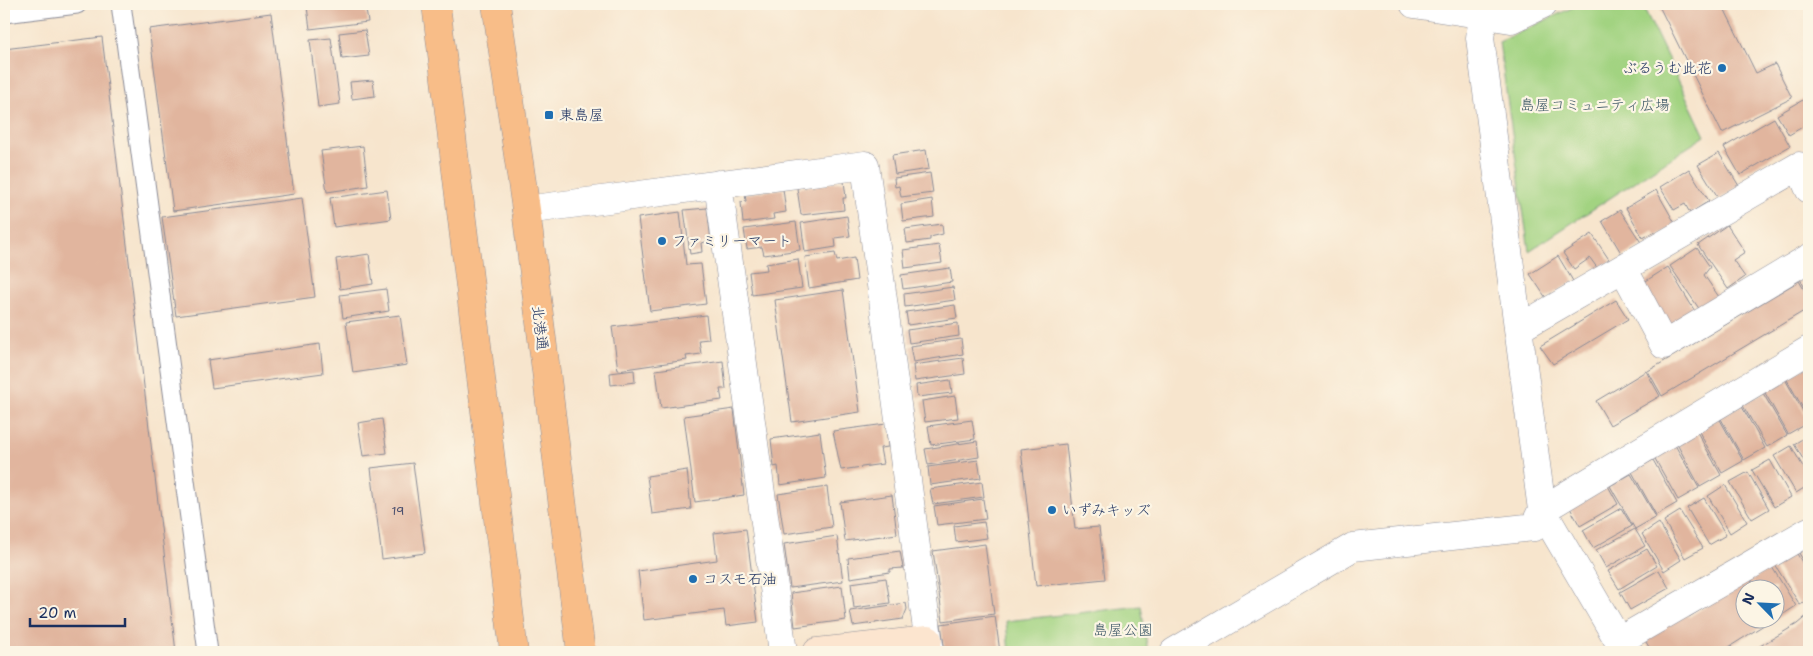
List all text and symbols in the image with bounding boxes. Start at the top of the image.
place label: ぶるうむ此花 [1623,58,1712,78]
marker: ぶるうむ此花 [1716,62,1728,74]
park label: 島屋コミュニティ広場 [1520,95,1670,115]
place label: 東島屋 [559,105,604,125]
marker: 東島屋 [543,109,555,121]
place label: ファミリーマート [672,231,792,251]
marker: ファミリーマート [656,235,668,247]
street label: 北港通 [527,304,553,352]
place label: いずみキッズ [1062,500,1151,520]
house number: 19 [392,503,404,519]
marker: いずみキッズ [1046,504,1058,516]
place label: コスモ石油 [703,569,777,589]
marker: コスモ石油 [687,573,699,585]
north arrow [1736,578,1786,628]
text: N [1738,590,1759,607]
scale bar [30,596,125,628]
text: 20 m [38,603,77,623]
park label: 島屋公園 [1093,620,1153,640]

